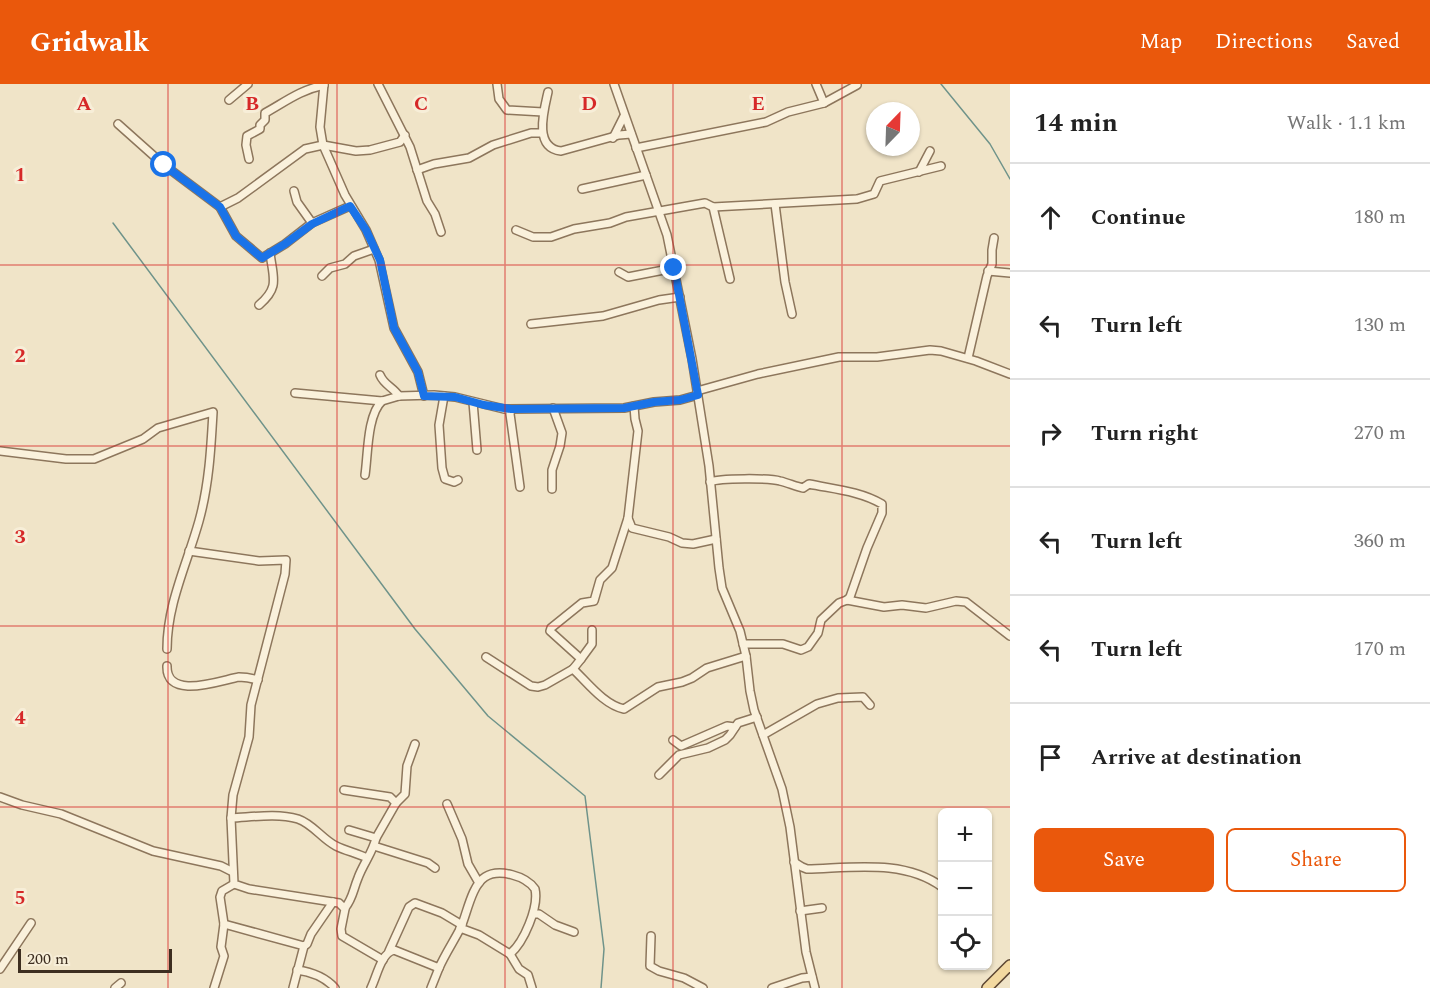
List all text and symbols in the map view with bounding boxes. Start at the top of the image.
text: Gridwalk [30,21,149,64]
text: Map [1140,26,1182,58]
text: Directions [1215,26,1313,58]
text: Saved [1346,26,1400,58]
text: A [76,89,92,119]
text: B [245,89,259,119]
text: C [414,89,428,119]
text: D [581,89,597,119]
text: E [751,89,765,119]
north arrow [866,102,920,156]
text: 14 min [1034,103,1118,143]
text: Walk · 1.1 km [1287,108,1406,138]
route start [150,151,176,177]
text: 1 [14,160,26,190]
icon: ahead [1034,201,1067,234]
text: Continue [1091,201,1186,234]
text: 180 m [1354,202,1406,232]
route end [660,254,686,280]
icon: left [1034,309,1067,342]
text: Turn left [1091,309,1183,342]
text: 130 m [1354,310,1406,340]
text: 2 [14,341,26,371]
icon: right [1034,417,1067,450]
text: Turn right [1091,417,1198,450]
text: 270 m [1354,418,1406,448]
text: 3 [14,522,26,552]
icon: left [1034,525,1067,558]
text: Turn left [1091,525,1183,558]
text: 360 m [1354,526,1406,556]
icon: left [1034,633,1067,666]
text: Turn left [1091,633,1183,666]
text: 170 m [1354,634,1406,664]
text: 4 [14,703,26,733]
icon: arrive [1034,741,1067,774]
text: Arrive at destination [1091,741,1302,774]
map controls [938,808,992,970]
button: + [938,808,992,862]
button: Save [1034,828,1214,892]
button: Share [1226,828,1406,892]
button: − [938,862,992,916]
text: 5 [14,883,26,913]
button: locate [938,916,992,970]
scale bar [18,946,172,974]
text: 200 m [27,947,69,971]

